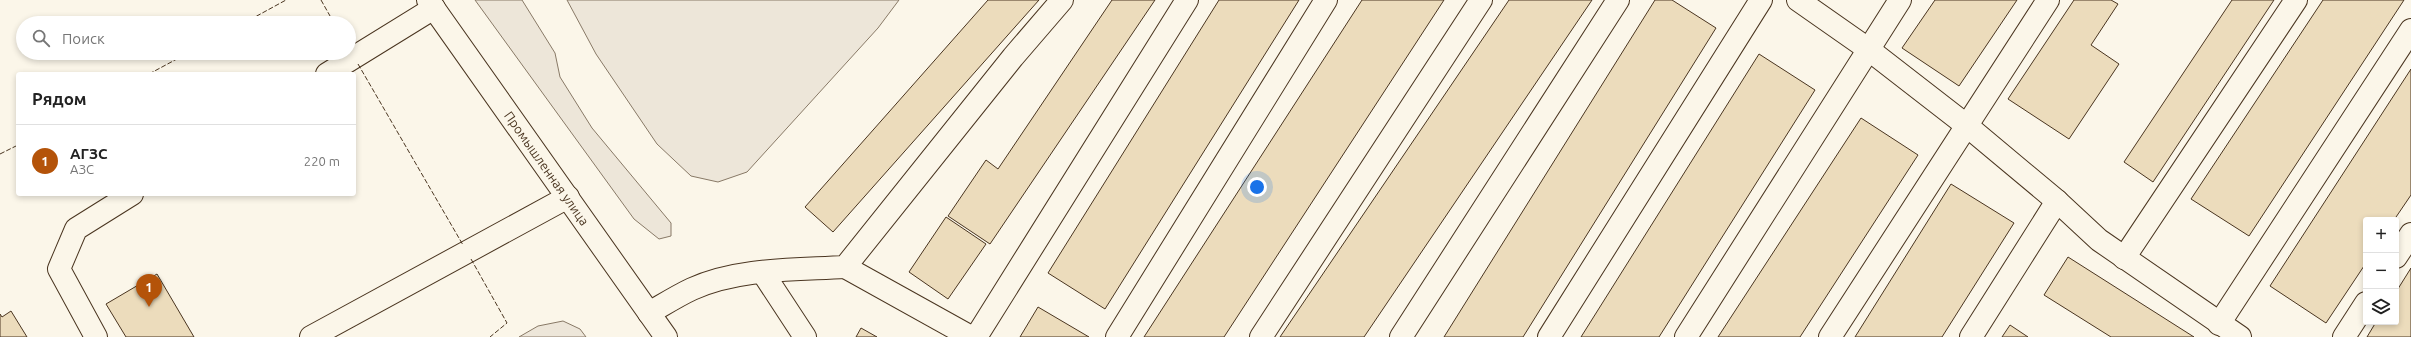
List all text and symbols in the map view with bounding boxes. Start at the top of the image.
search box [16,16,356,60]
icon: search [30,27,52,49]
text: Поиск [62,30,105,47]
text: Рядом [32,89,87,108]
street label: Промышленная улица [502,109,592,228]
text: АГЗС [70,145,108,162]
text: 1 [41,154,49,168]
text: 220 m [304,154,340,168]
text: АЗС [70,162,94,176]
your location [1247,177,1267,197]
map controls [2363,217,2399,325]
button: + [2363,217,2399,253]
button: − [2363,253,2399,289]
pin: 1 [136,274,162,307]
button: layers [2363,289,2399,325]

